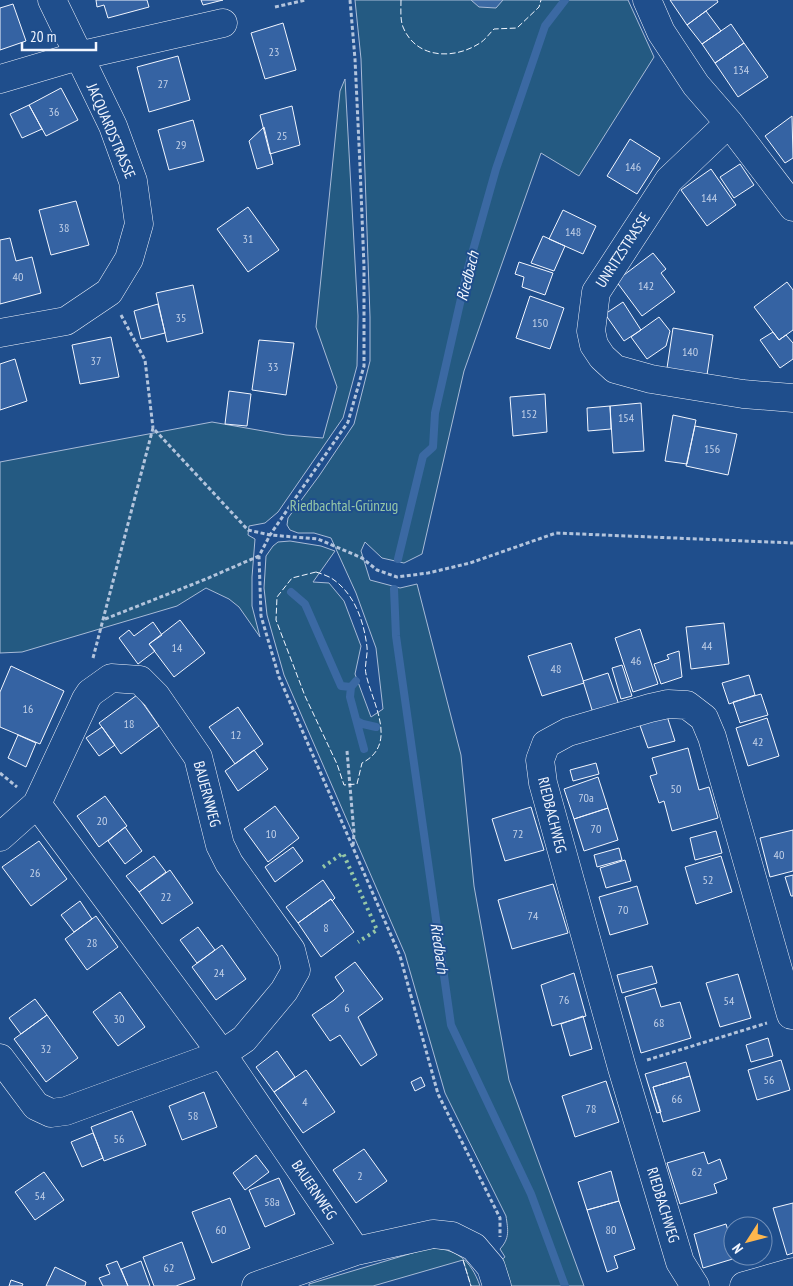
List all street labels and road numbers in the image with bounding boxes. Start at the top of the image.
street label: JACQUARDSTRASSE [82,79,140,181]
street label: UNRITZSTRASSE [591,209,654,291]
street label: BAUERNWEG [190,759,225,829]
street label: RIEDBACHWEG [534,775,571,855]
street label: BAUERNWEG [288,1156,341,1223]
street label: RIEDBACHWEG [643,1165,684,1245]

